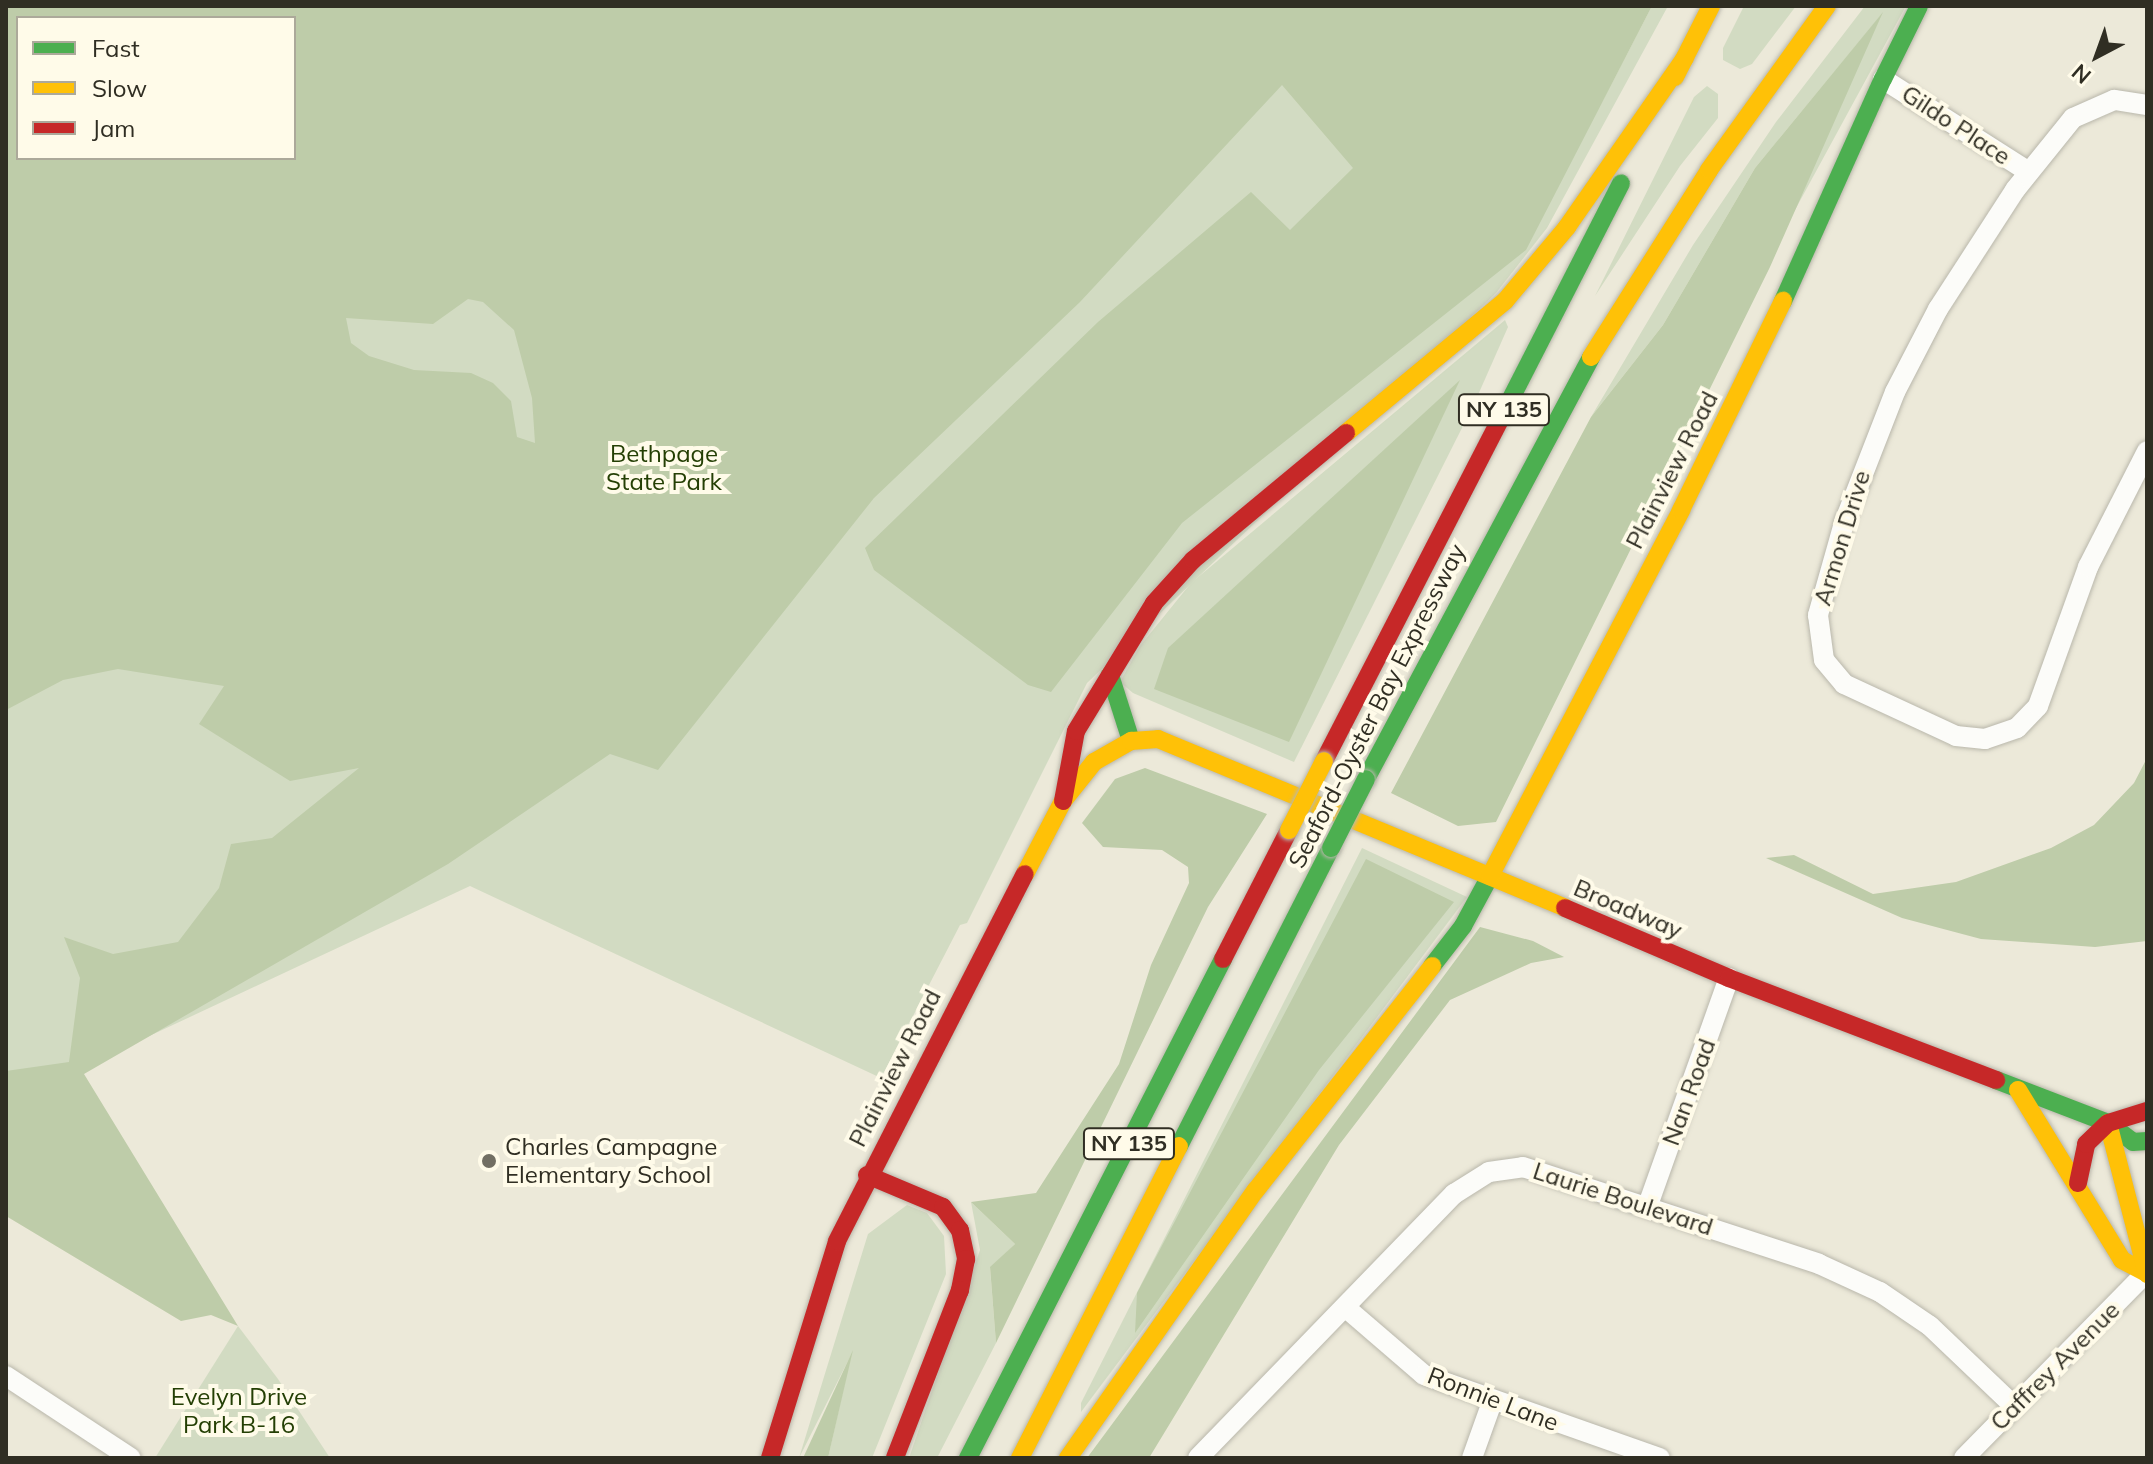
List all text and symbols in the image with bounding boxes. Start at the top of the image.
legend [16,16,296,160]
north arrow [2057,16,2137,96]
text: Fast [92,33,140,63]
text: N [2066,58,2097,90]
text: Slow [92,73,147,103]
street label: Gildo Place [1896,79,2016,171]
text: Jam [92,113,135,143]
street label: Plainview Road [1620,387,1724,553]
road number: NY 135 [1456,392,1552,428]
park label: Bethpage State Park [606,440,722,496]
street label: Armon Drive [1808,467,1876,609]
street label: Seaford-Oyster Bay Expressway [1282,539,1472,873]
street label: Broadway [1569,873,1687,945]
street label: Plainview Road [843,985,947,1151]
street label: Nan Road [1656,1035,1722,1149]
road number: NY 135 [1081,1126,1177,1162]
place label: Charles Campagne Elementary School [505,1133,717,1189]
marker: Charles Campagne Elementary School [480,1152,498,1170]
street label: Laurie Boulevard [1529,1156,1717,1242]
street label: Caffrey Avenue [1985,1296,2125,1436]
street label: Ronnie Lane [1424,1361,1562,1437]
park label: Evelyn Drive Park B-16 [171,1383,307,1439]

